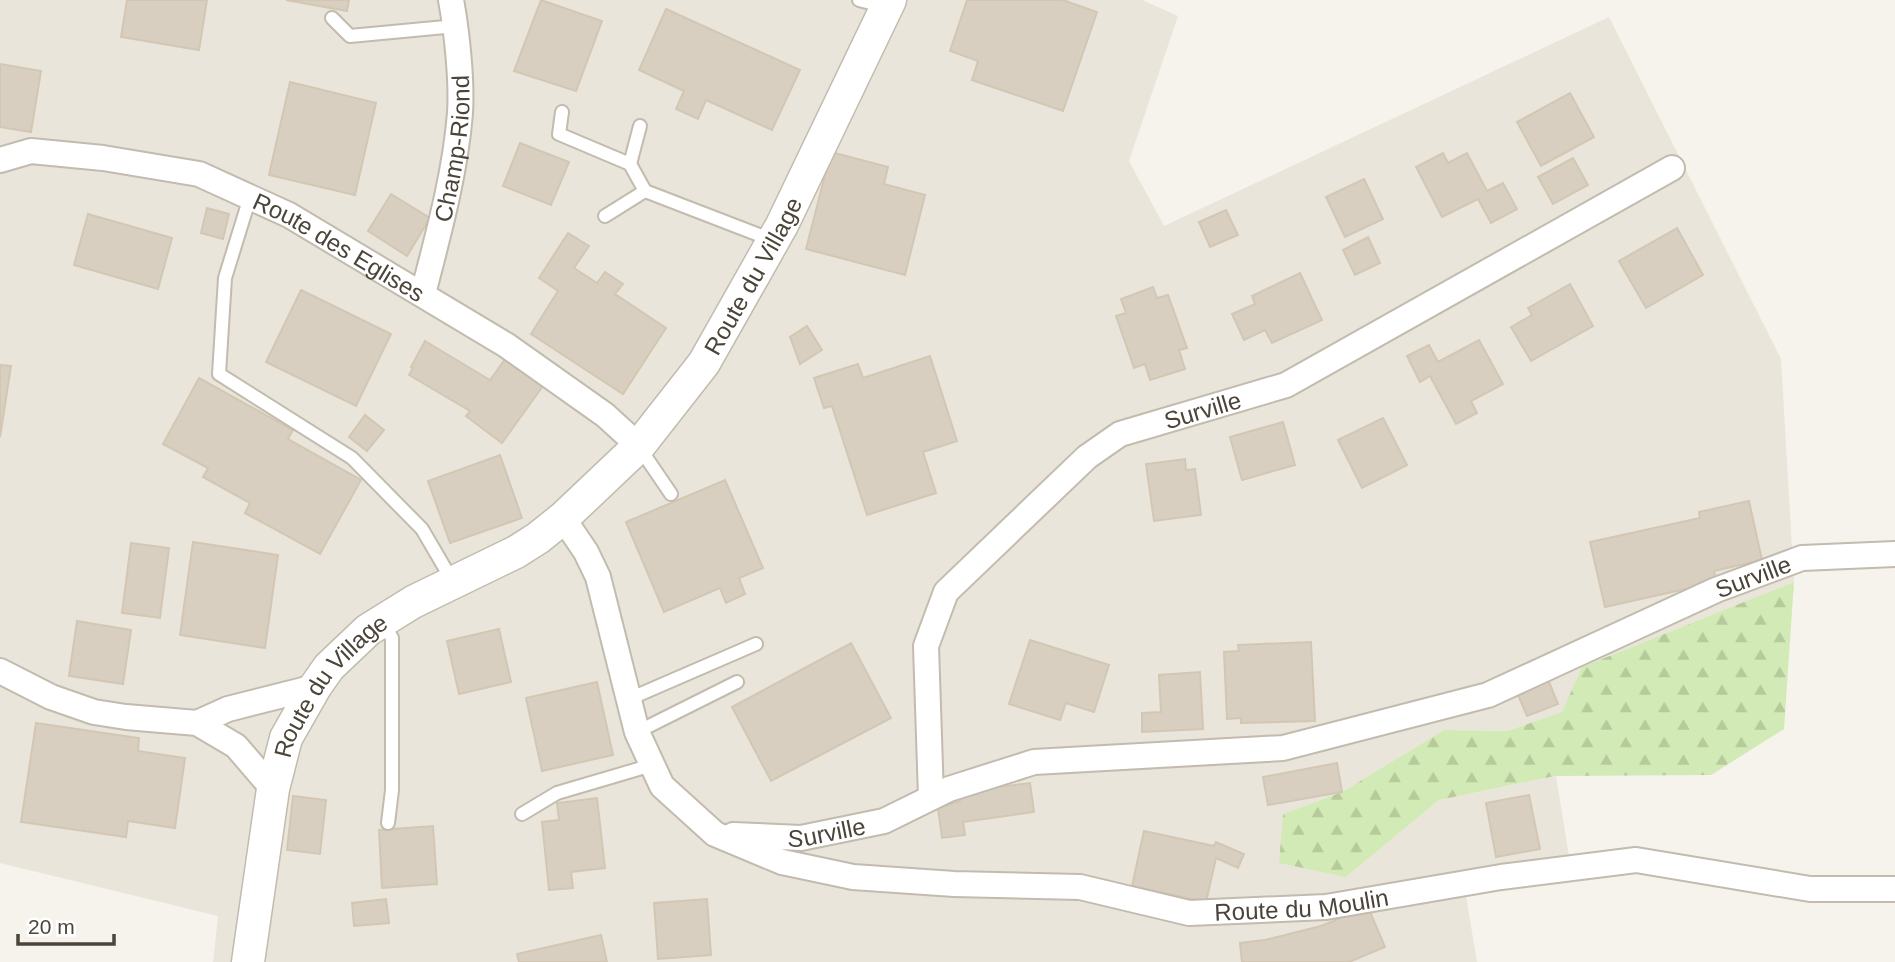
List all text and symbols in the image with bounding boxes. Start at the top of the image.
street label: Champ-Riond [428,74,474,224]
street label: Route des Eglises [249,187,430,307]
street label: Route du Village [698,193,807,359]
street label: Surville [1161,386,1244,434]
street label: Surville [1711,550,1795,603]
street label: Route du Village [268,608,392,760]
street label: Surville [787,812,868,852]
street label: Route du Moulin [1214,883,1391,925]
scale bar [18,902,114,946]
text: 20 m [28,915,75,938]

